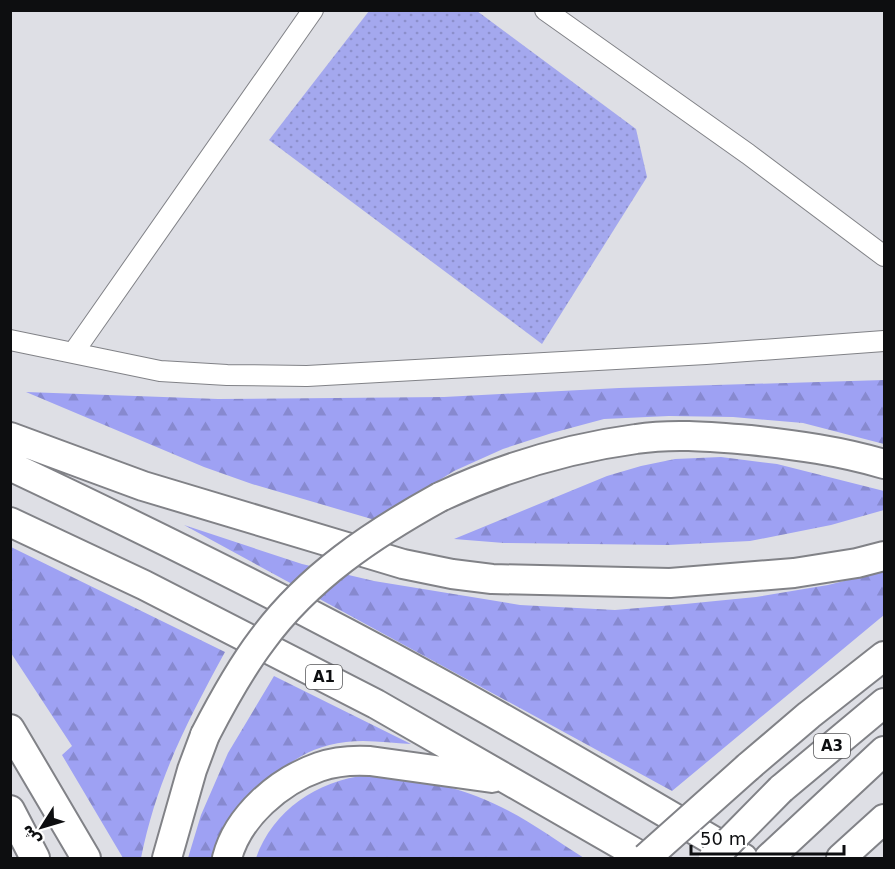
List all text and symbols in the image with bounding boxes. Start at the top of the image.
road number: A1 [306,665,342,689]
road number: A3 [814,734,850,758]
north arrow [12,797,72,857]
scale bar [691,818,844,856]
text: ش [16,821,45,850]
text: 50 m [700,828,746,849]

